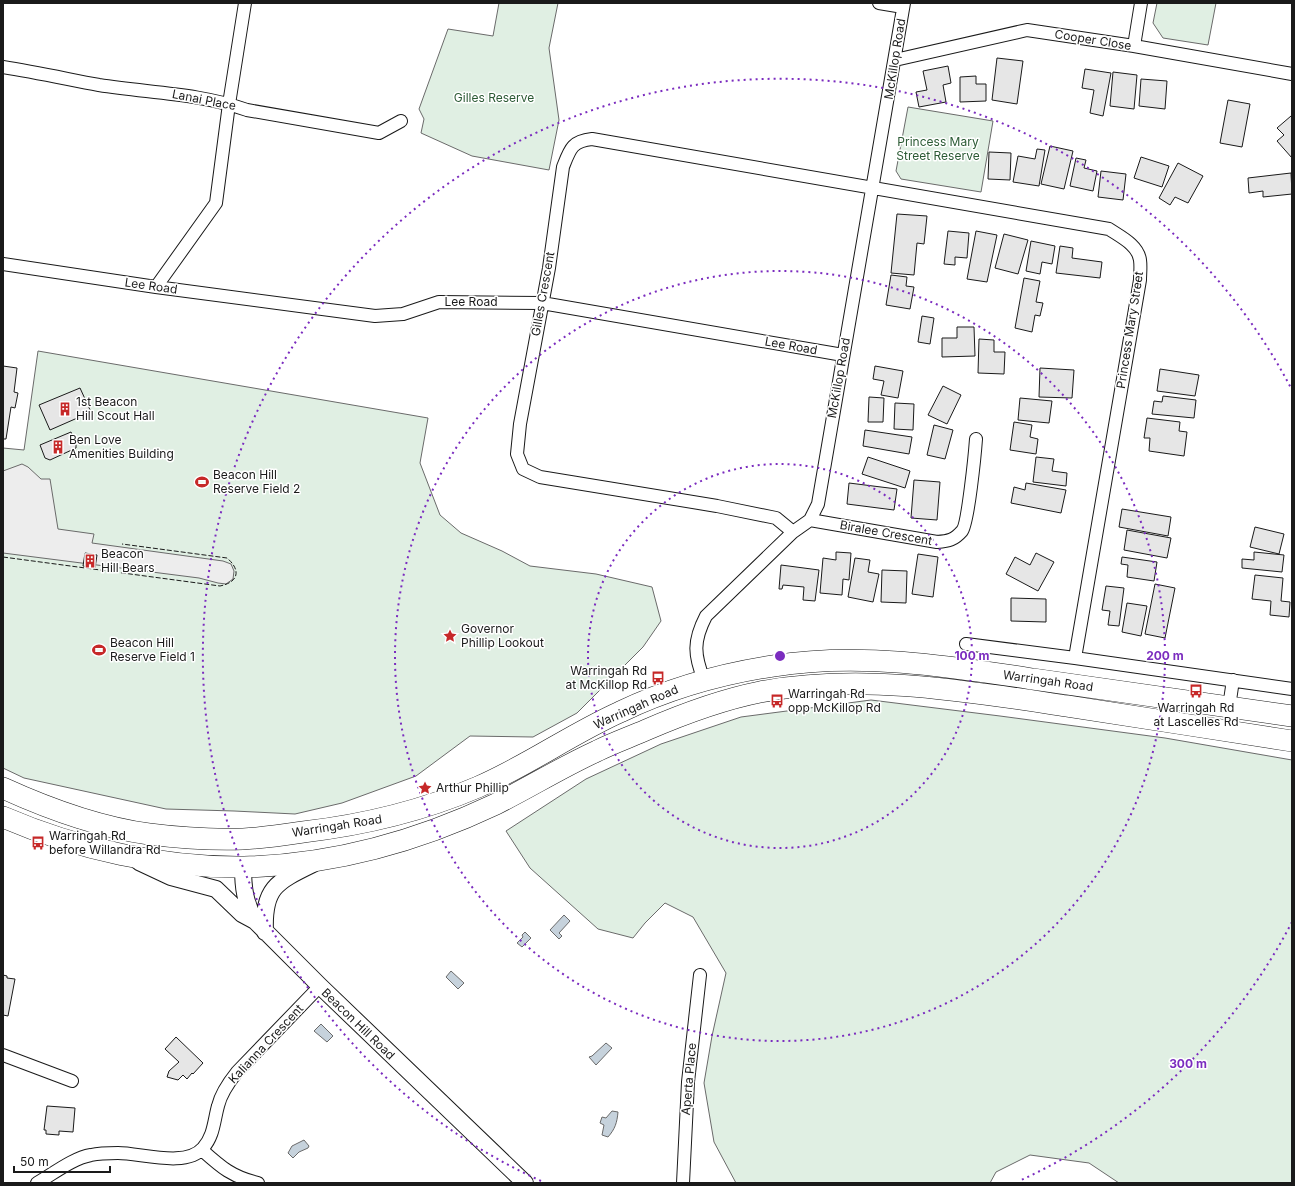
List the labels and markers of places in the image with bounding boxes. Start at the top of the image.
place label: 1st Beacon Hill Scout Hall [76,394,155,423]
building icon: 1st Beacon Hill Scout Hall [57,401,73,417]
place label: Ben Love Amenities Building [69,432,174,461]
building icon: Ben Love Amenities Building [50,439,66,455]
place label: Beacon Hill Reserve Field 2 [213,467,300,496]
sports icon: Beacon Hill Reserve Field 2 [194,474,210,490]
place label: Beacon Hill Bears [101,546,155,575]
building icon: Beacon Hill Bears [82,553,98,569]
place label: Governor Phillip Lookout [461,621,544,650]
place icon: Governor Phillip Lookout [442,628,458,644]
place label: Beacon Hill Reserve Field 1 [110,635,195,664]
sports icon: Beacon Hill Reserve Field 1 [91,642,107,658]
centre of rings [773,649,787,663]
place label: Warringah Rd at McKillop Rd [565,663,647,692]
bus stop icon: Warringah Rd at McKillop Rd [650,670,666,686]
bus stop icon: Warringah Rd at Lascelles Rd [1188,683,1204,699]
place label: Warringah Rd opp McKillop Rd [788,686,881,715]
bus stop icon: Warringah Rd opp McKillop Rd [769,693,785,709]
place label: Warringah Rd at Lascelles Rd [1153,700,1239,729]
place icon: Arthur Phillip [417,780,433,796]
place label: Arthur Phillip [436,780,509,795]
place label: Warringah Rd before Willandra Rd [49,828,161,857]
bus stop icon: Warringah Rd before Willandra Rd [30,835,46,851]

